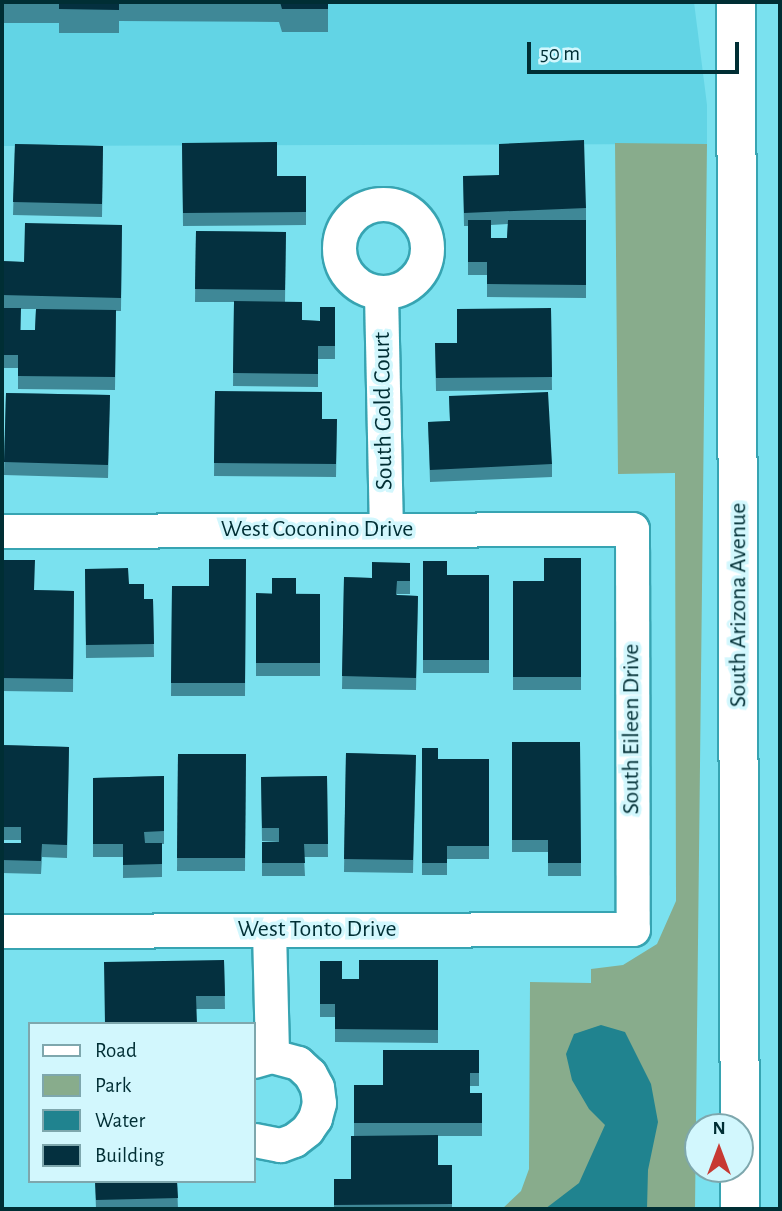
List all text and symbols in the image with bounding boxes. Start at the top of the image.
scale bar [530,28,742,72]
text: 50 m [540,43,580,64]
street label: South Gold Court [368,332,400,490]
street label: South Arizona Avenue [725,503,753,707]
street label: West Coconino Drive [221,516,413,544]
street label: South Eileen Drive [618,644,646,814]
street label: West Tonto Drive [237,916,397,944]
legend [28,1022,256,1183]
text: Road [95,1040,137,1061]
text: Park [95,1075,131,1096]
text: Water [95,1110,145,1131]
north arrow [684,1113,754,1183]
text: N [712,1119,726,1138]
text: Building [95,1145,164,1166]

